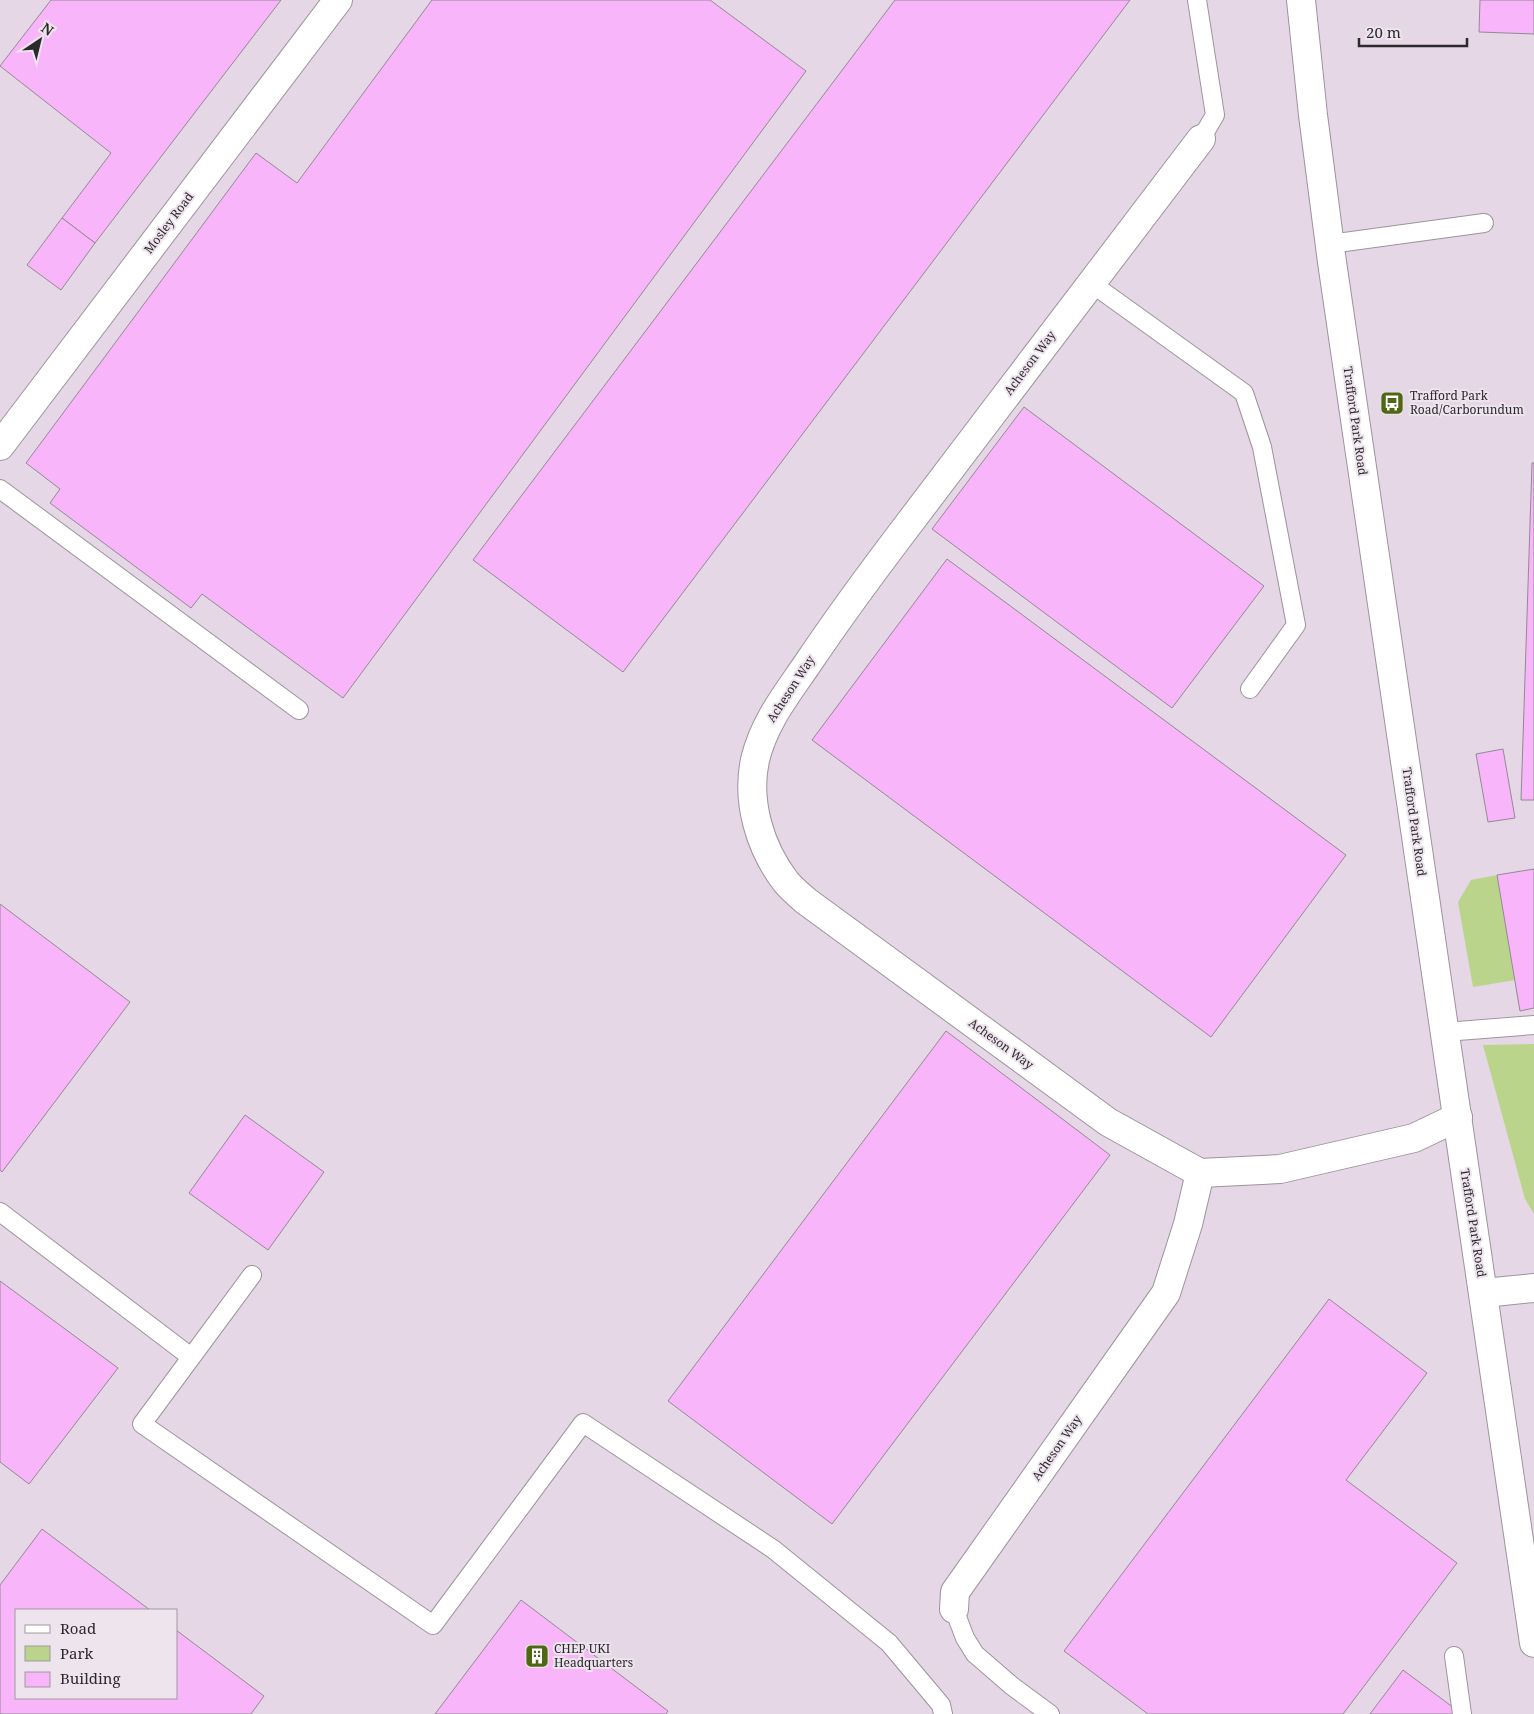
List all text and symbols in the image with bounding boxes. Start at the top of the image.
north arrow [15,15,65,65]
scale bar [1359,15,1466,47]
text: N [38,18,58,40]
text: 20 m [1366,22,1401,42]
street label: Mosley Road [140,188,198,257]
street label: Acheson Way [1000,327,1060,398]
street label: Trafford Park Road [1339,365,1372,477]
place label: Trafford Park Road/Carborundum [1410,387,1524,418]
bus stop icon: Trafford Park Road/Carborundum [1379,390,1405,416]
street label: Acheson Way [763,652,819,725]
street label: Trafford Park Road [1398,766,1431,878]
street label: Acheson Way [965,1014,1037,1073]
street label: Trafford Park Road [1457,1167,1491,1279]
street label: Acheson Way [1028,1411,1086,1484]
legend [15,1609,178,1699]
text: Road [60,1618,96,1638]
place label: CHEP UKI Headquarters [554,1640,633,1671]
text: Park [60,1643,94,1663]
building icon: CHEP UKI Headquarters [524,1643,550,1669]
text: Building [60,1668,121,1688]

